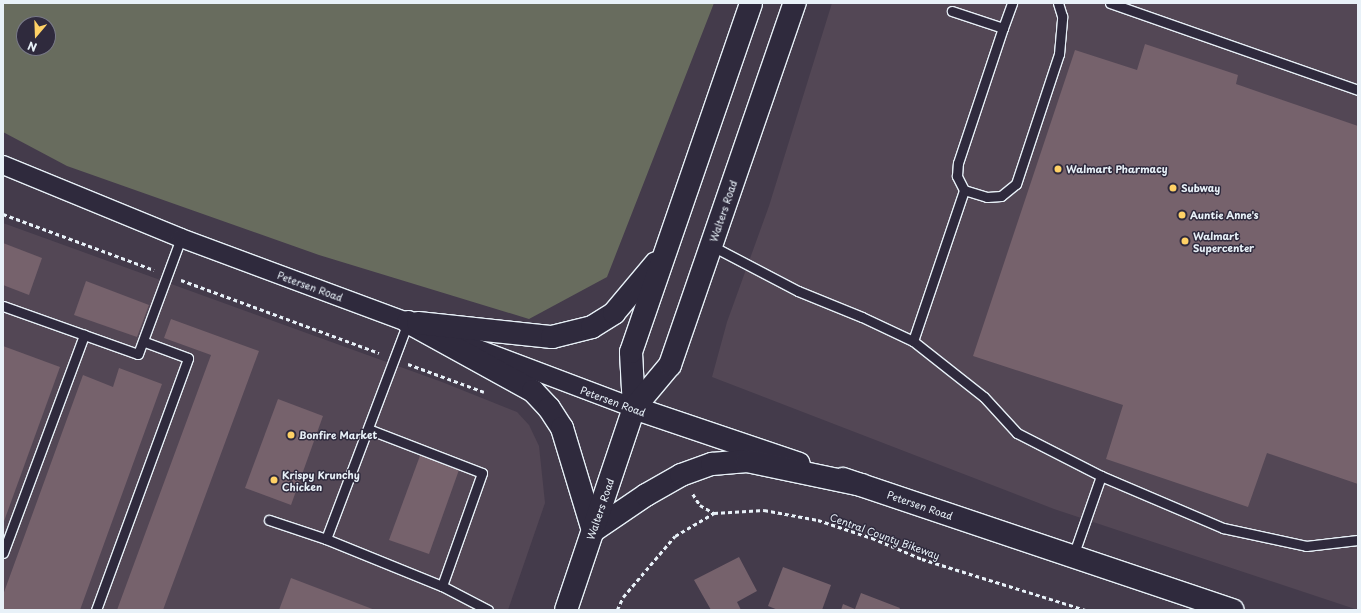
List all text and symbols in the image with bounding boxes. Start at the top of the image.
north arrow [16,16,56,56]
text: N [25,37,39,56]
place label: Walmart Pharmacy [1066,163,1168,175]
marker: Walmart Pharmacy [1053,164,1063,174]
street label: Walters Road [707,179,739,243]
place label: Subway [1181,182,1220,194]
marker: Subway [1168,183,1178,193]
place label: Auntie Anne's [1190,209,1259,221]
marker: Auntie Anne's [1177,210,1187,220]
place label: Walmart Supercenter [1193,229,1254,252]
marker: Walmart Supercenter [1180,236,1190,246]
street label: Petersen Road [276,269,344,303]
street label: Petersen Road [579,384,647,418]
place label: Bonfire Market [299,429,378,441]
marker: Bonfire Market [286,430,296,440]
place label: Krispy Krunchy Chicken [282,468,360,492]
marker: Krispy Krunchy Chicken [269,475,279,485]
street label: Walters Road [584,477,616,541]
street label: Petersen Road [886,488,954,522]
street label: Central County Bikeway [827,510,943,562]

